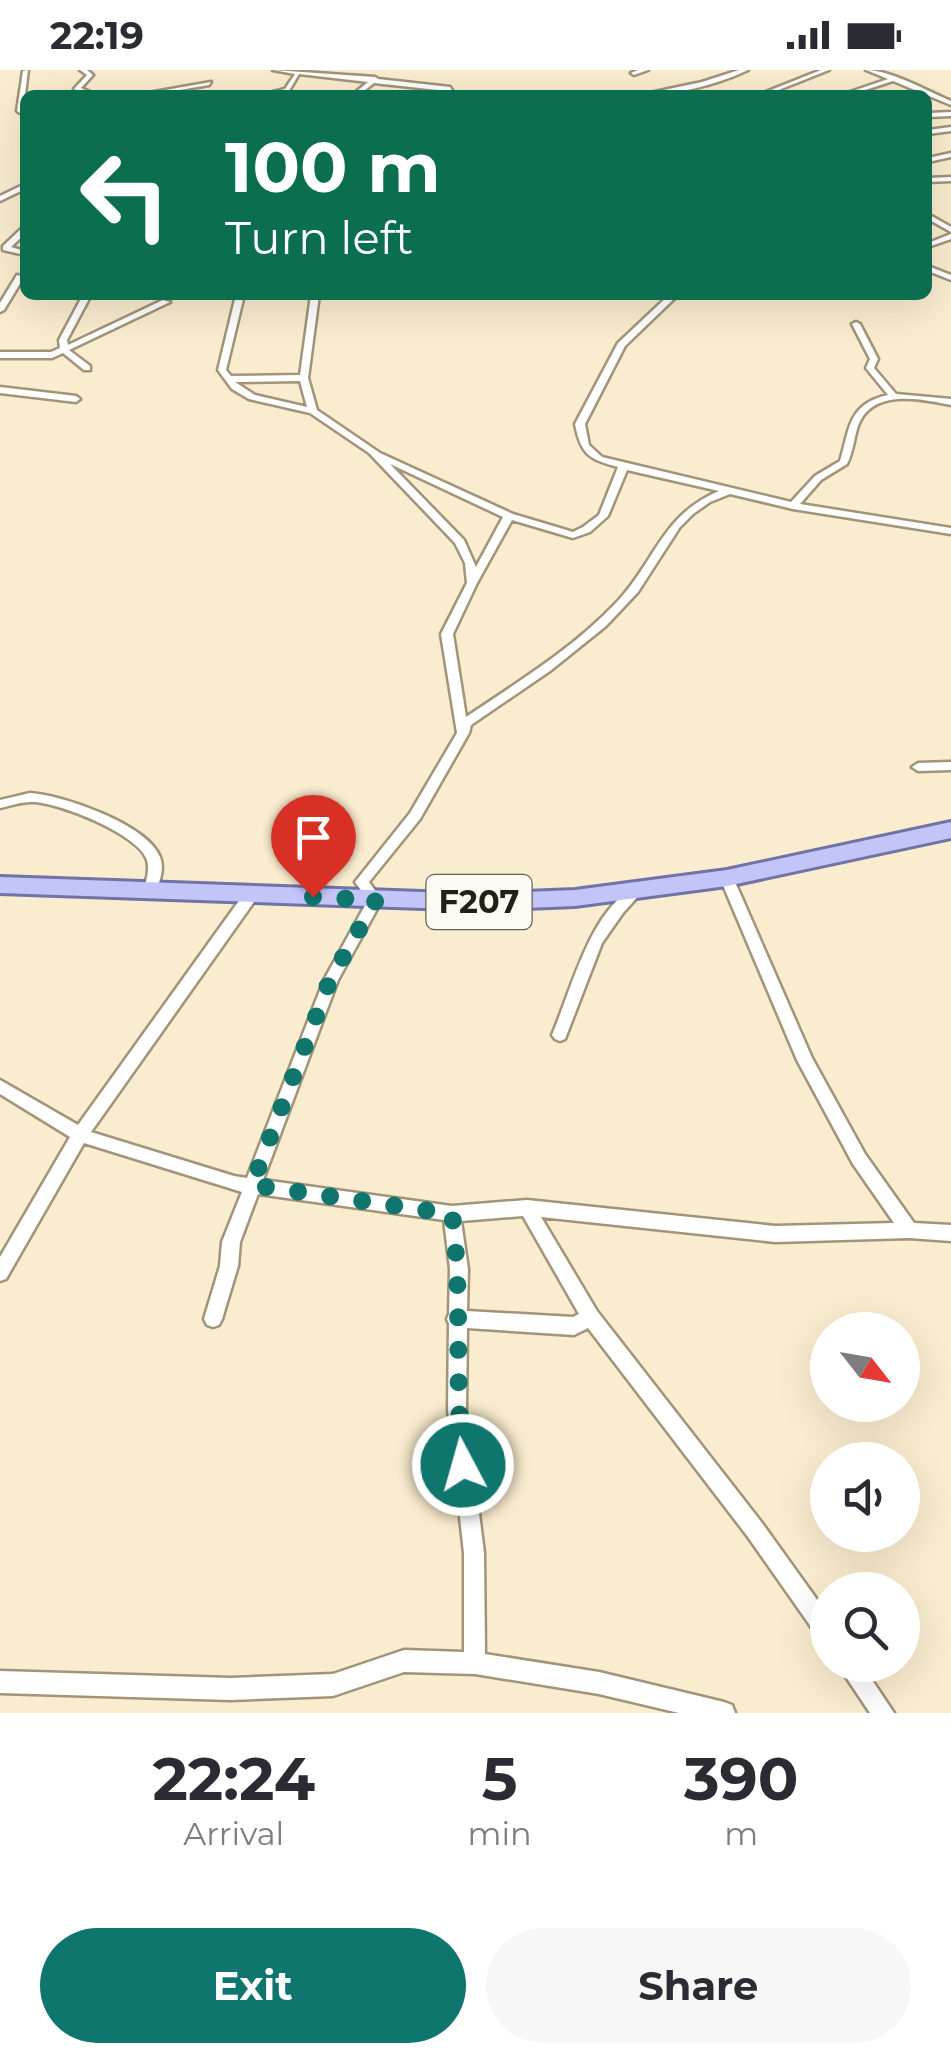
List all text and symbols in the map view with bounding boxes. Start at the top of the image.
text: 22:19 [50,12,144,59]
text: 100 m [225,124,441,210]
icon: left [60,130,190,260]
text: Turn left [225,210,413,265]
pin [271,795,356,898]
icon: arrive [286,810,341,865]
road number: F207 [426,875,532,929]
north arrow [810,1312,920,1422]
map controls [810,1312,920,1682]
position arrow [411,1413,515,1517]
button: sound [810,1442,920,1552]
button: search [810,1572,920,1682]
text: 22:24 [152,1742,315,1815]
text: 5 [482,1742,517,1815]
text: 390 [684,1742,799,1815]
text: Arrival [183,1814,284,1853]
text: min [467,1814,532,1853]
text: m [724,1814,758,1853]
button: Exit [40,1928,466,2043]
button: Share [486,1928,911,2043]

